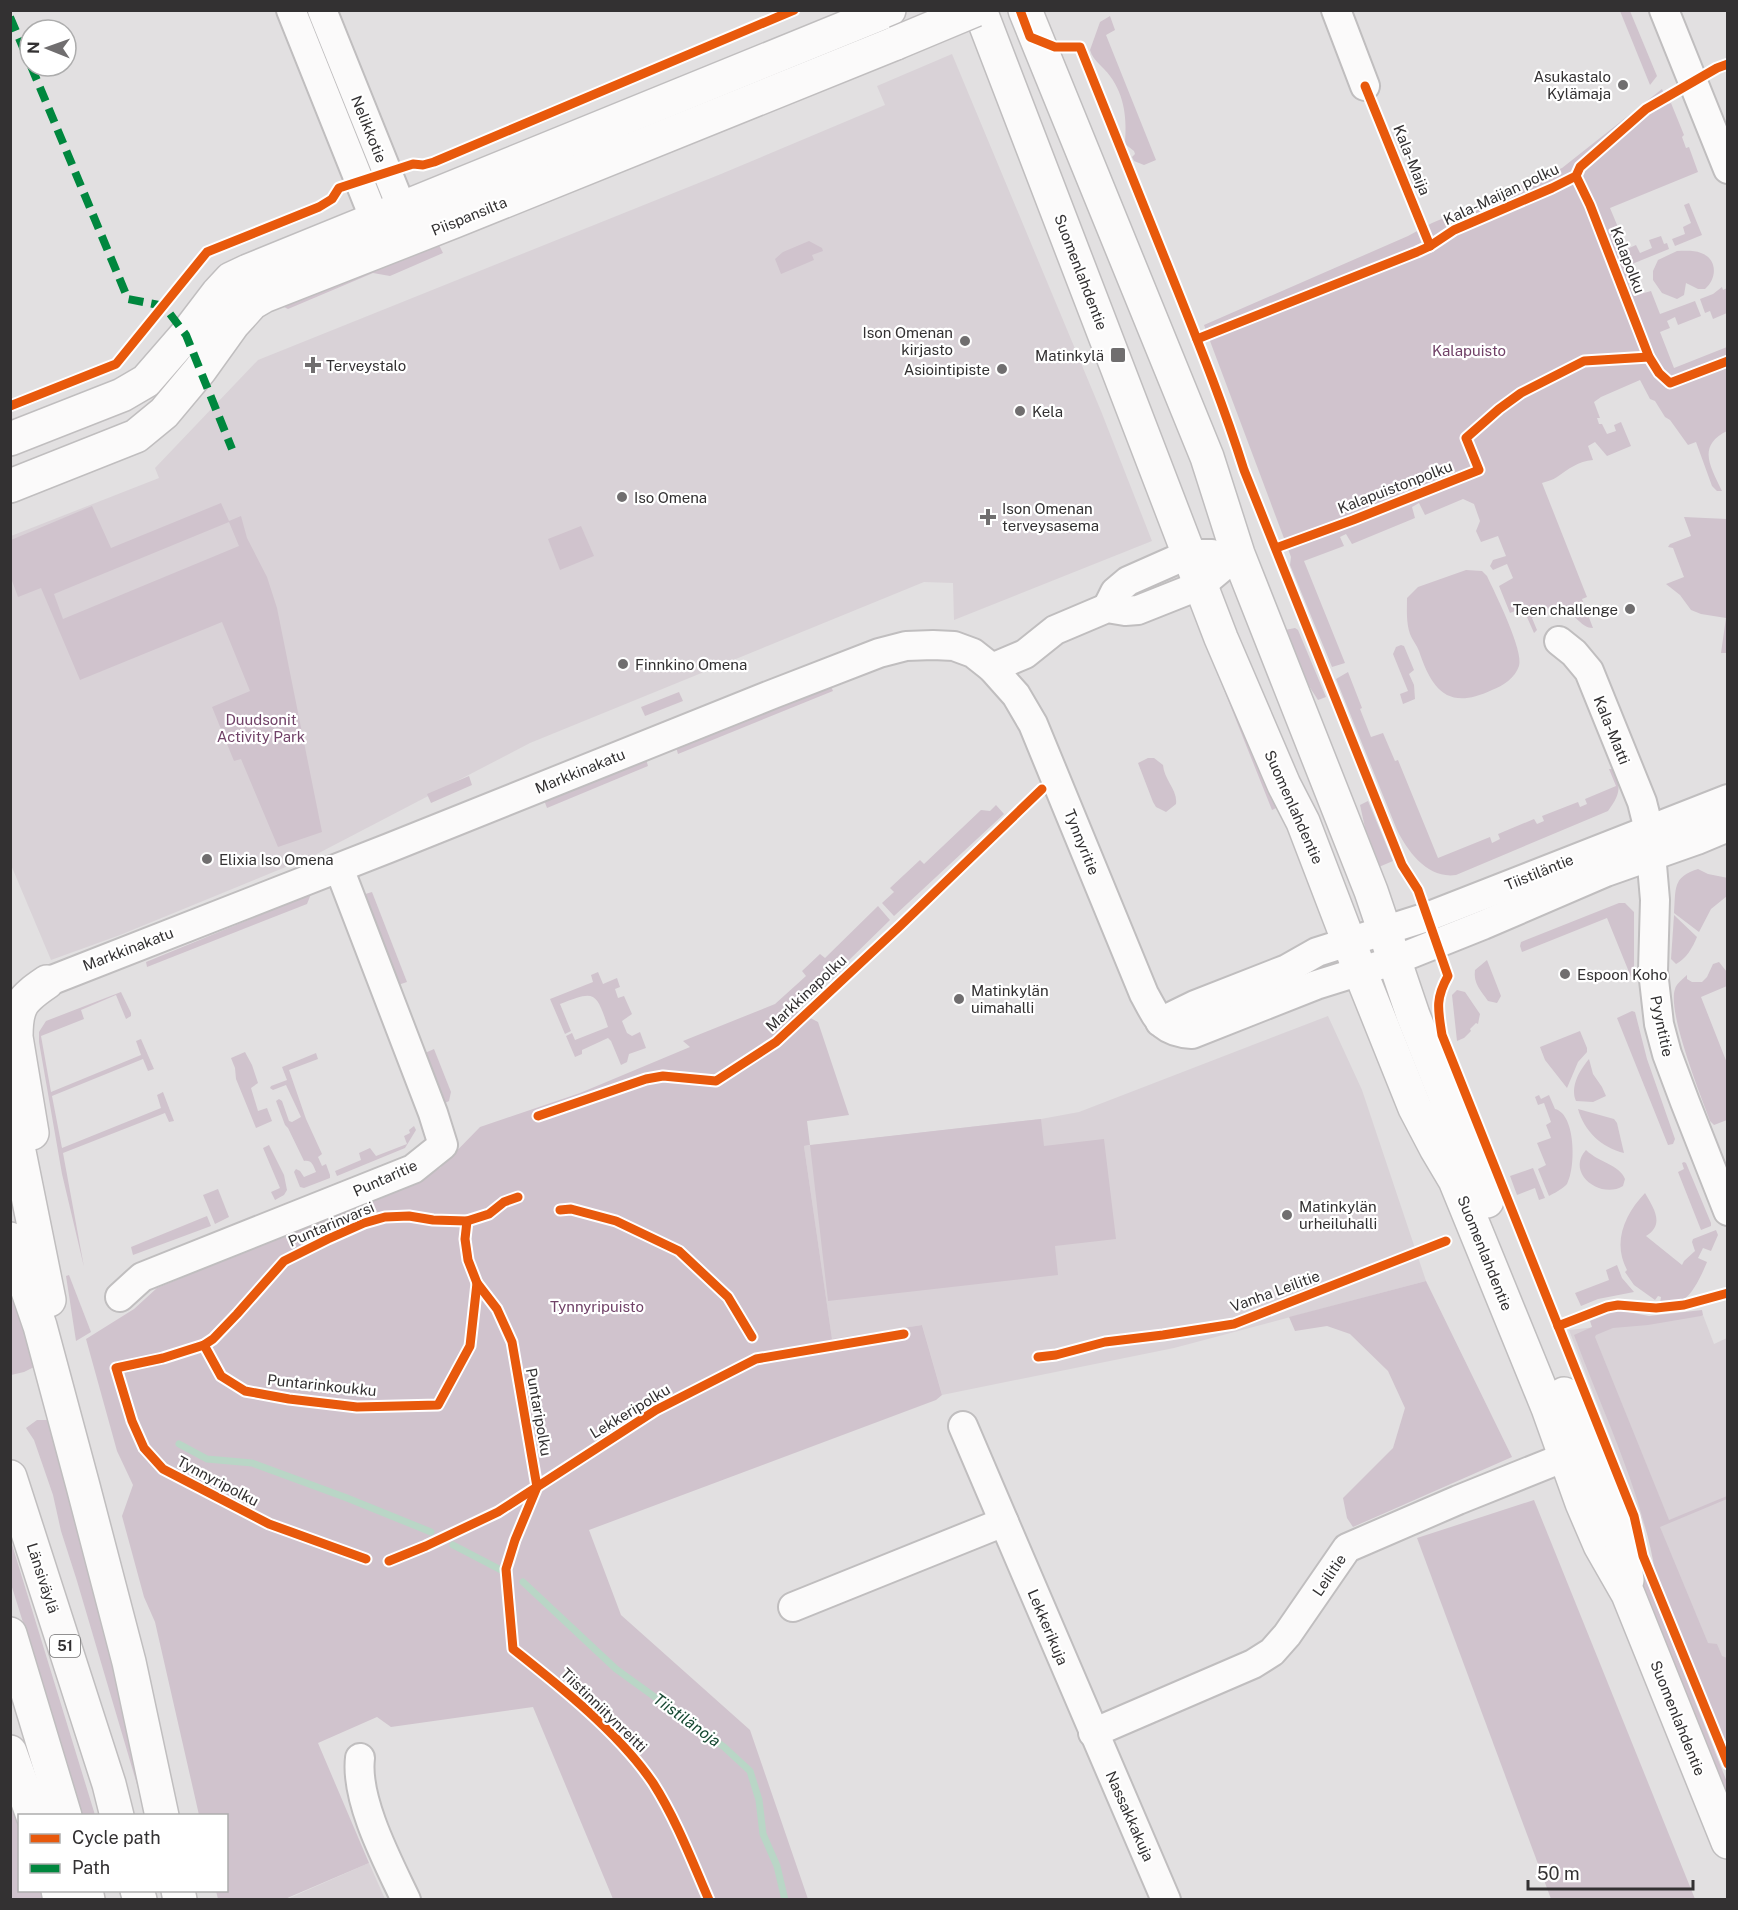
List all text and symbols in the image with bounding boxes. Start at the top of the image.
north arrow [18,18,78,78]
text: N [24,41,43,54]
place label: Asukastalo Kylämaja [1534,68,1611,102]
marker: Asukastalo Kylämaja [1616,78,1630,92]
street label: Nelikkotie [348,93,390,165]
street label: Kala-Maija [1390,122,1434,198]
street label: Kala-Maijan polku [1441,160,1561,228]
street label: Piispansilta [429,193,509,239]
street label: Suomenlahdentie [1051,212,1111,332]
street label: Kalapolku [1608,224,1648,296]
place label: Ison Omenan kirjasto [862,324,953,358]
marker: Ison Omenan kirjasto [958,334,972,348]
park label: Kalapuisto [1432,342,1506,359]
marker: Matinkylä [1109,346,1127,364]
place label: Matinkylä [1035,347,1104,364]
marker: Terveystalo [304,356,322,374]
place label: Terveystalo [326,357,406,374]
place label: Asiointipiste [904,361,990,378]
marker: Asiointipiste [995,362,1009,376]
place label: Kela [1032,403,1063,420]
marker: Kela [1013,404,1027,418]
street label: Kalapuistonpolku [1335,457,1455,517]
place label: Iso Omena [634,489,707,506]
marker: Iso Omena [615,490,629,504]
place label: Ison Omenan terveysasema [1002,500,1099,534]
marker: Ison Omenan terveysasema [979,508,997,526]
place label: Teen challenge [1513,601,1618,618]
marker: Teen challenge [1623,602,1637,616]
place label: Finnkino Omena [635,656,747,673]
marker: Finnkino Omena [616,657,630,671]
street label: Kala-Matti [1591,693,1633,767]
park label: Duudsonit Activity Park [217,711,305,745]
street label: Markkinakatu [532,745,628,797]
street label: Suomenlahdentie [1261,748,1327,866]
street label: Tynnyritie [1061,807,1103,877]
place label: Elixia Iso Omena [219,851,334,868]
street label: Tiistiläntie [1502,851,1576,893]
marker: Elixia Iso Omena [200,852,214,866]
street label: Markkinakatu [80,924,176,974]
street label: Markkinapolku [762,951,850,1035]
place label: Espoon Koho [1577,966,1667,983]
marker: Espoon Koho [1558,967,1572,981]
place label: Matinkylän uimahalli [971,982,1049,1016]
marker: Matinkylän uimahalli [952,992,966,1006]
street label: Pyyntitie [1647,994,1677,1058]
street label: Puntaritie [350,1156,420,1200]
street label: Suomenlahdentie [1454,1193,1516,1313]
street label: Puntarinvarsi [286,1198,376,1250]
place label: Matinkylän urheiluhalli [1299,1198,1377,1232]
marker: Matinkylän urheiluhalli [1280,1208,1294,1222]
street label: Vanha Leilitie [1228,1267,1322,1315]
park label: Tynnyripuisto [550,1298,644,1315]
street label: Puntaripolku [523,1367,555,1457]
street label: Puntarinkoukku [267,1371,377,1399]
street label: Lekkeripolku [587,1380,673,1442]
street label: Tynnyripolku [174,1452,262,1510]
street label: Länsiväylä [24,1541,62,1615]
street label: Leilitie [1309,1551,1349,1599]
street label: Lekkerikuja [1024,1587,1072,1667]
road number: 51 [50,1635,80,1657]
street label: Suomenlahdentie [1647,1658,1709,1778]
street label: Tiistinniitynreitti [557,1664,651,1756]
water label: Tiistilänoja [650,1689,724,1751]
street label: Nassakkakuja [1102,1768,1158,1864]
legend [18,1814,228,1892]
text: Cycle path [72,1827,161,1848]
scale bar [1528,1853,1693,1891]
text: Path [72,1857,110,1878]
text: 50 m [1537,1863,1580,1884]

